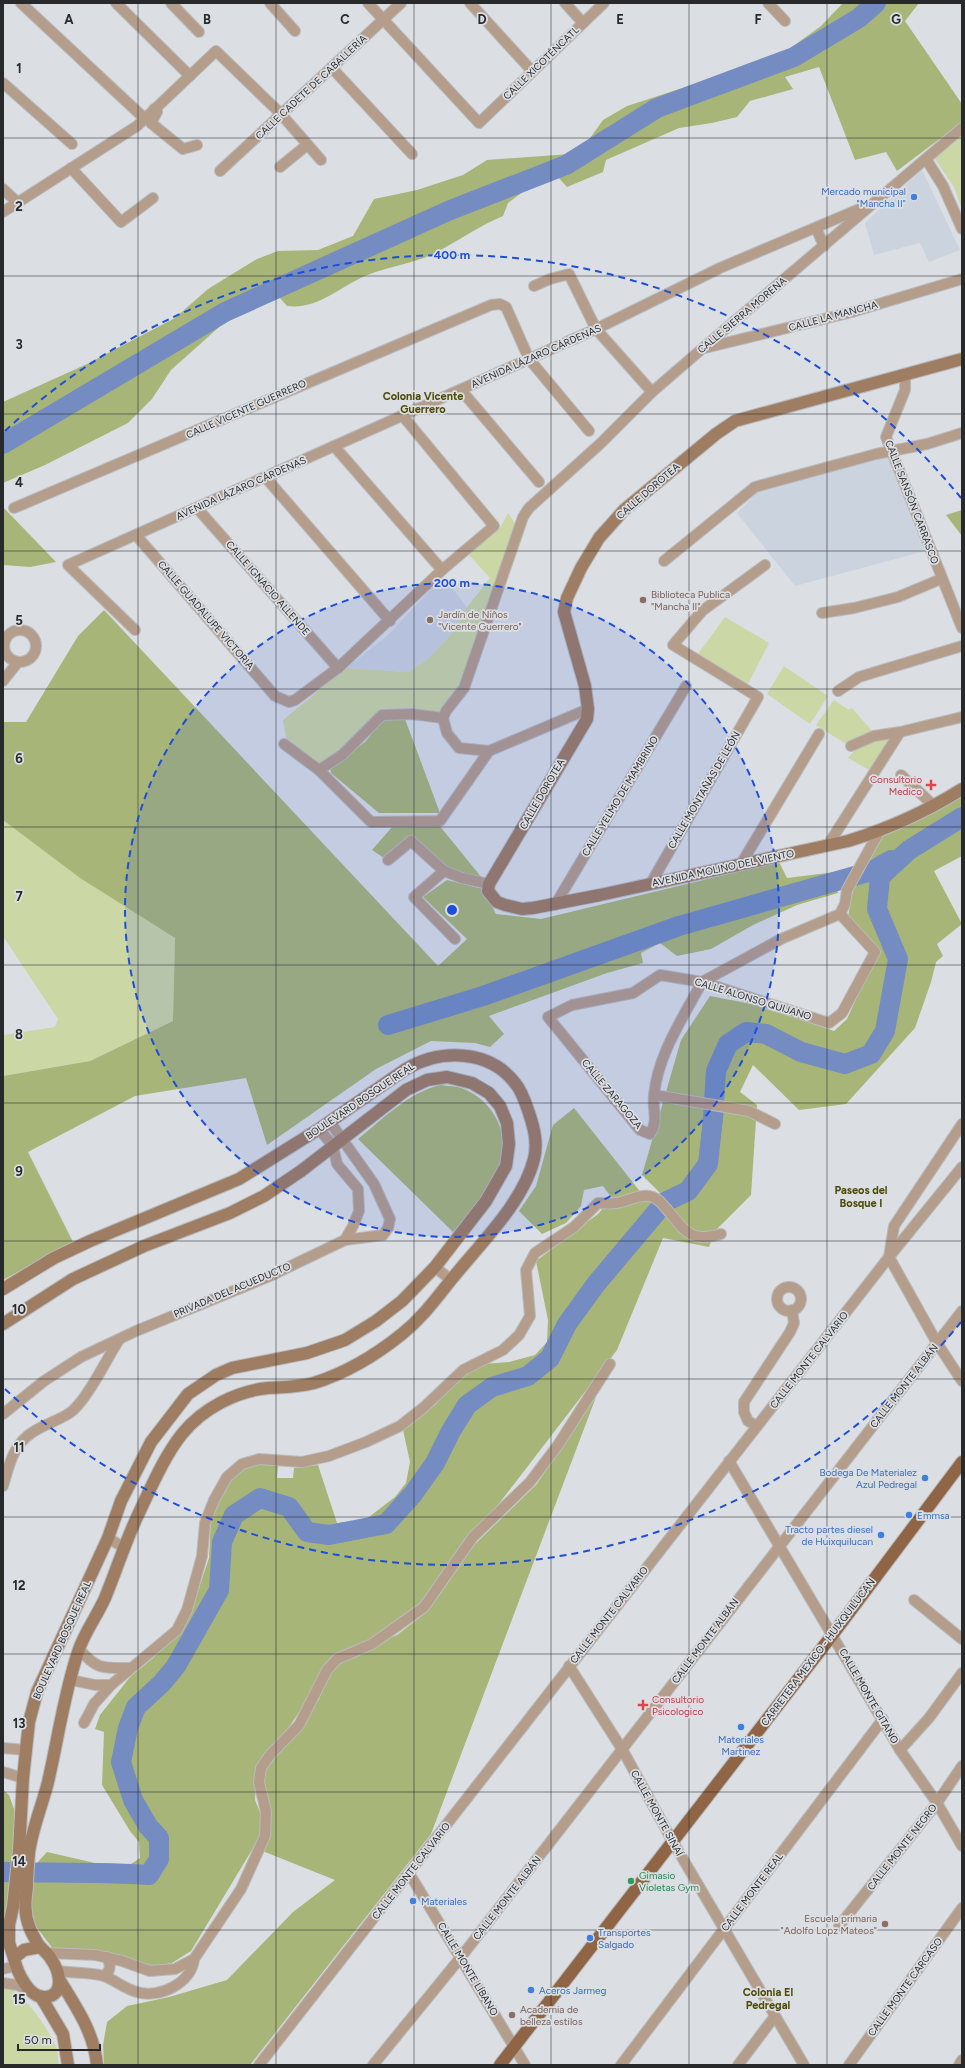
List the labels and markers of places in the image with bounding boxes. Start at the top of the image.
place label: Mercado municipal "Mancha II" [821,185,906,210]
marker: Mercado municipal "Mancha II" [909,192,919,202]
place label: Biblioteca Publica "Mancha II" [651,588,730,613]
marker: Biblioteca Publica "Mancha II" [638,595,648,605]
place label: Jardín de Niños "Vicente Guerrero" [438,608,522,633]
marker: Jardín de Niños "Vicente Guerrero" [425,615,435,625]
place label: Consultorio Medico [870,773,922,798]
marker: Consultorio Medico [925,779,937,791]
centre of rings [445,903,459,917]
place label: Bodega De Materialez Azul Pedregal [819,1466,917,1491]
marker: Bodega De Materialez Azul Pedregal [920,1473,930,1483]
place label: Emmsa [917,1509,950,1522]
marker: Emmsa [904,1510,914,1520]
place label: Tracto partes diesel de Huixquilucan [785,1523,873,1548]
marker: Tracto partes diesel de Huixquilucan [876,1530,886,1540]
place label: Consultorio Psicologico [652,1693,704,1718]
marker: Consultorio Psicologico [637,1699,649,1711]
marker: Materiales Martinez [736,1722,746,1732]
place label: Materiales Martinez [718,1733,764,1758]
place label: Gimasio Violetas Gym [639,1869,699,1894]
marker: Gimasio Violetas Gym [626,1876,636,1886]
place label: Materiales [421,1895,467,1908]
marker: Materiales [408,1896,418,1906]
place label: Escuela primaria "Adolfo Lopz Mateos" [781,1912,877,1937]
marker: Escuela primaria "Adolfo Lopz Mateos" [880,1919,890,1929]
place label: Transportes Salgado [598,1926,651,1951]
marker: Transportes Salgado [585,1933,595,1943]
place label: Aceros Jarmeg [539,1984,606,1997]
marker: Aceros Jarmeg [526,1985,536,1995]
place label: Academia de belleza estilos [520,2003,583,2028]
marker: Academia de belleza estilos [507,2010,517,2020]

